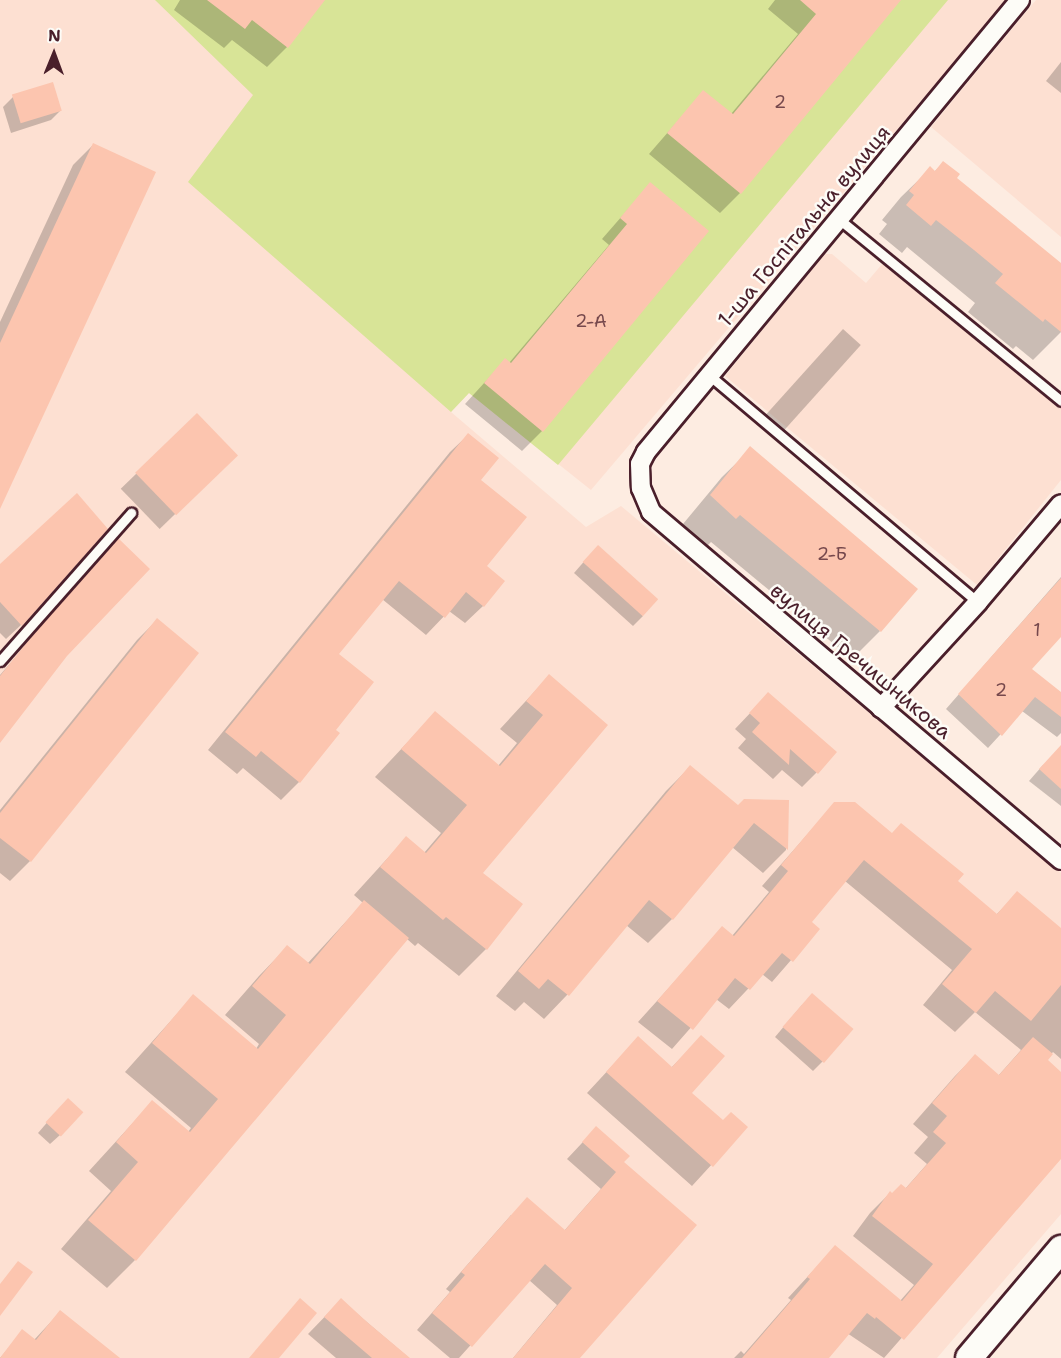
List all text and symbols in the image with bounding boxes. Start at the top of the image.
north arrow [24,24,84,84]
text: N [48,25,61,46]
house number: 2 [774,91,786,113]
street label: 1-ша Госпітальна вулиця [712,120,896,332]
house number: 2-А [575,310,607,332]
house number: 2-Б [817,543,847,565]
street label: вулиця Гречишникова [765,578,957,744]
house number: 1 [1033,619,1041,641]
house number: 2 [995,679,1007,701]

